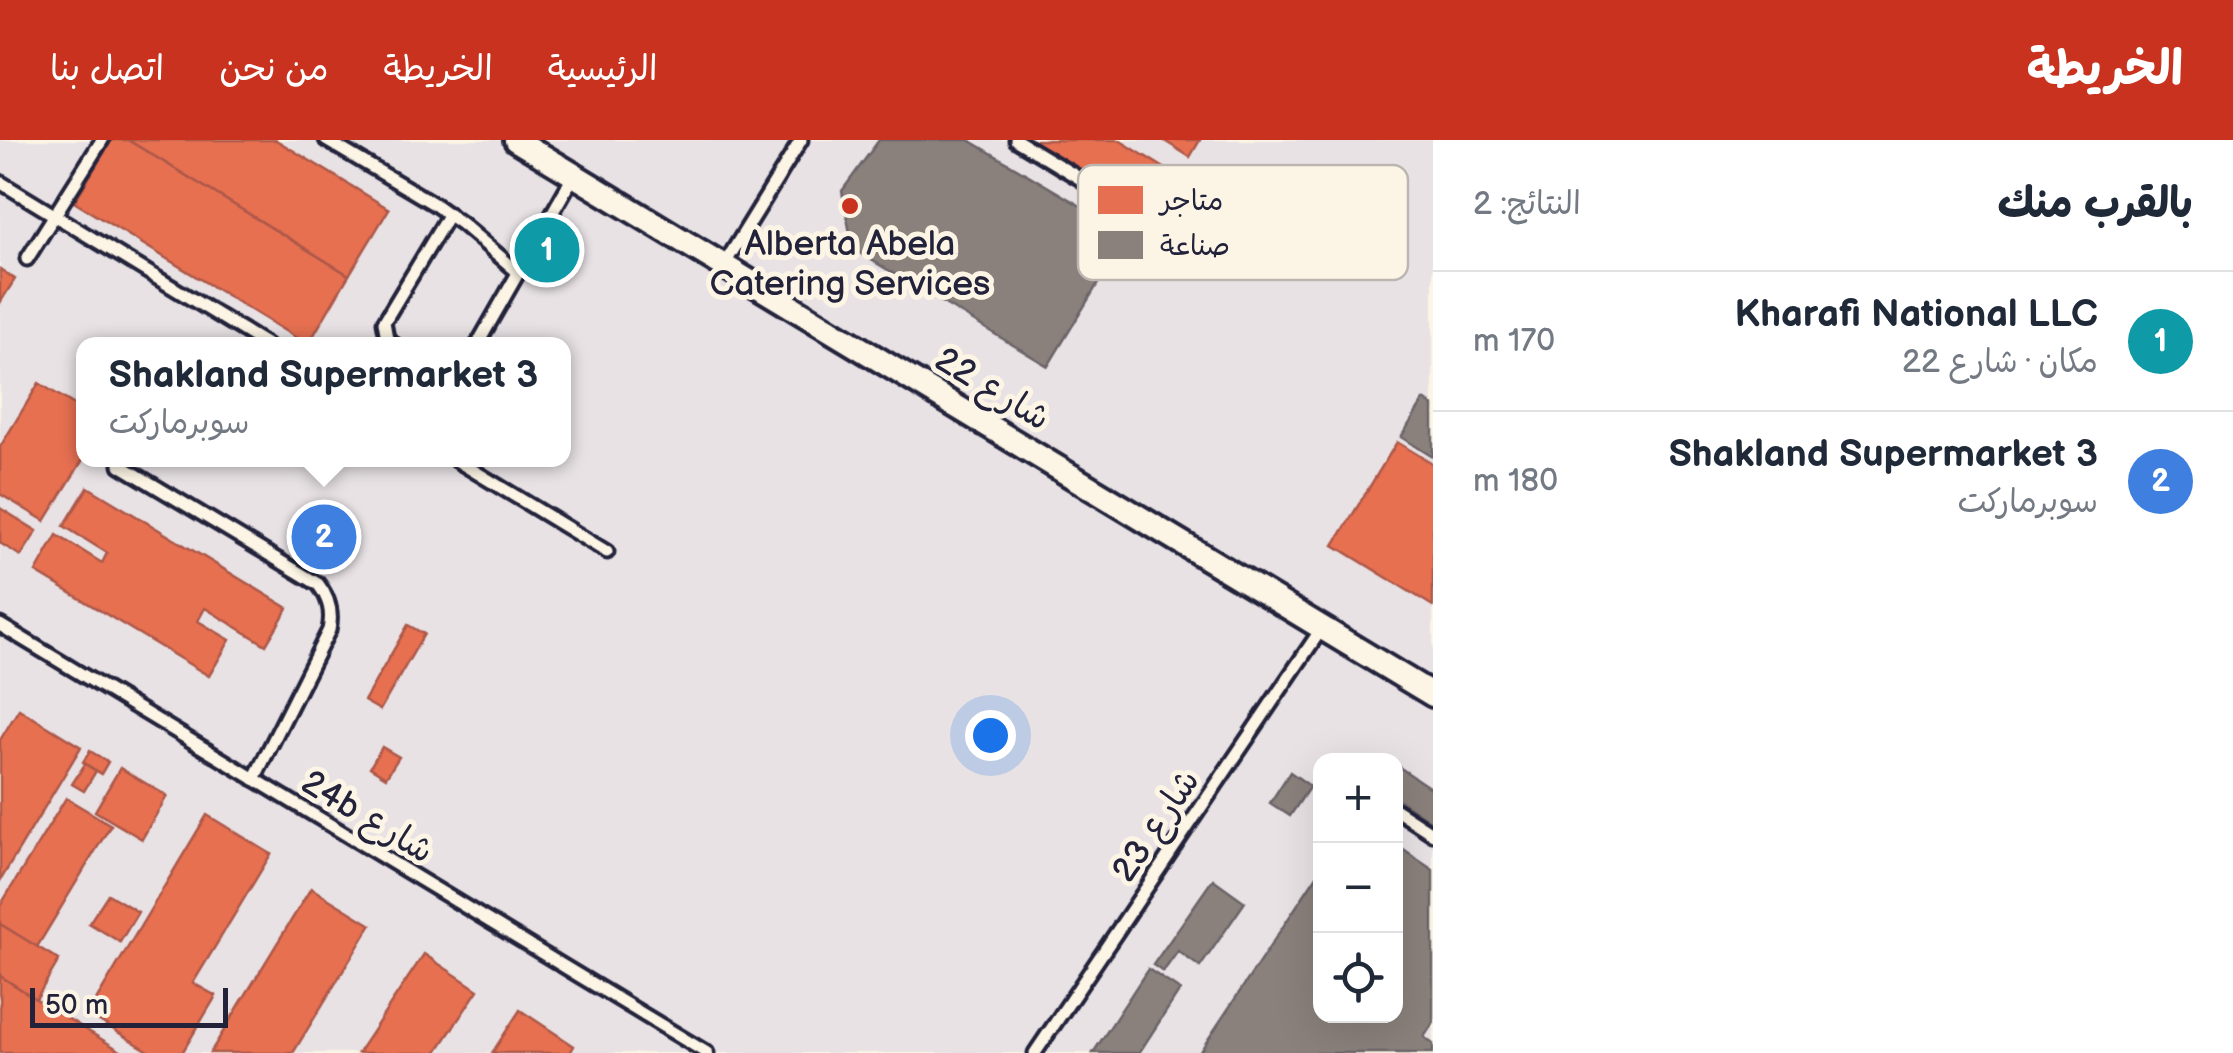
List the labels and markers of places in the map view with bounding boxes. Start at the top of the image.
marker: Alberta Abela Catering Services [839,195,861,217]
pin: 1 [514,212,580,288]
place label: Alberta Abela Catering Services [710,223,990,306]
pin: 2 [292,500,356,574]

